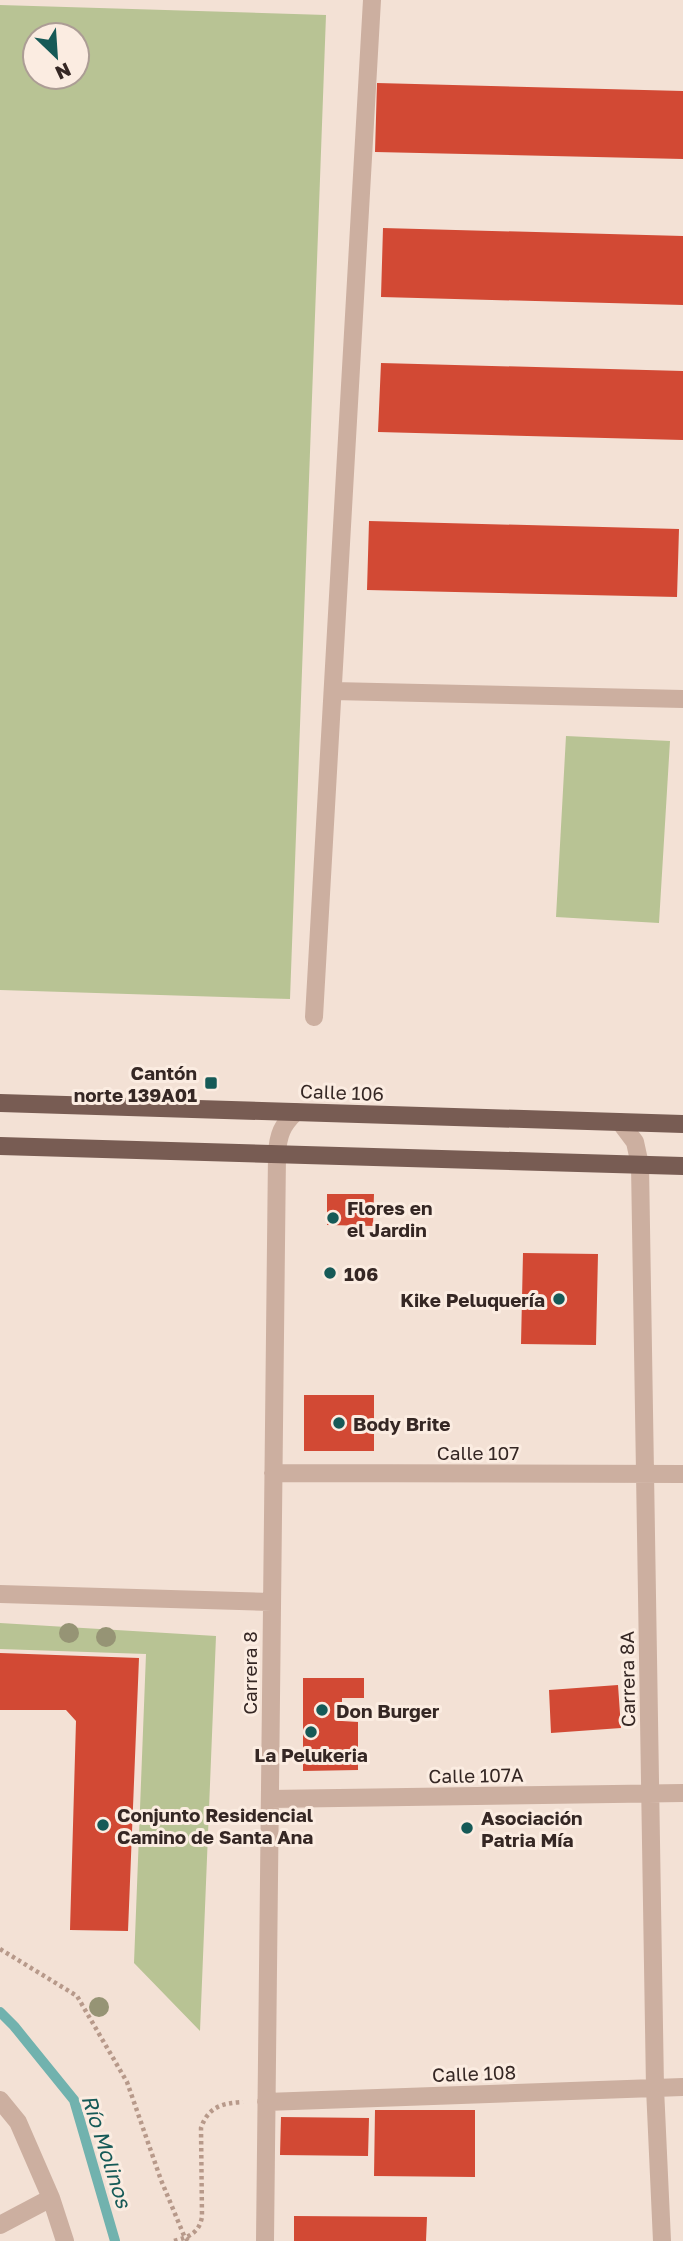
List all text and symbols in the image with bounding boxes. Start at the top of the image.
north arrow [21,21,91,91]
text: N [52,58,75,85]
place label: Cantón norte 139A01 [74,1061,197,1106]
marker: Cantón norte 139A01 [203,1075,219,1091]
street label: Calle 106 [300,1079,384,1105]
place label: Flores en el Jardin [347,1196,432,1241]
marker: Flores en el Jardin [325,1210,341,1226]
place label: 106 [344,1262,378,1285]
marker: 106 [322,1265,338,1281]
place label: Kike Peluquería [400,1288,545,1311]
marker: Kike Peluquería [551,1291,567,1307]
place label: Body Brite [353,1412,450,1435]
marker: Body Brite [331,1415,347,1431]
street label: Calle 107 [437,1441,519,1464]
street label: Carrera 8A [615,1630,639,1727]
street label: Carrera 8 [238,1631,261,1715]
place label: Don Burger [336,1699,440,1722]
marker: Don Burger [314,1702,330,1718]
marker: La Pelukeria [303,1724,319,1740]
place label: La Pelukeria [254,1743,368,1766]
street label: Calle 107A [428,1763,524,1787]
place label: Conjunto Residencial Camino de Santa Ana [117,1803,313,1848]
place label: Asociación Patria Mía [481,1806,583,1851]
marker: Conjunto Residencial Camino de Santa Ana [95,1817,111,1833]
marker: Asociación Patria Mía [459,1820,475,1836]
street label: Calle 108 [432,2060,516,2086]
water label: Río Molinos [76,2091,138,2212]

